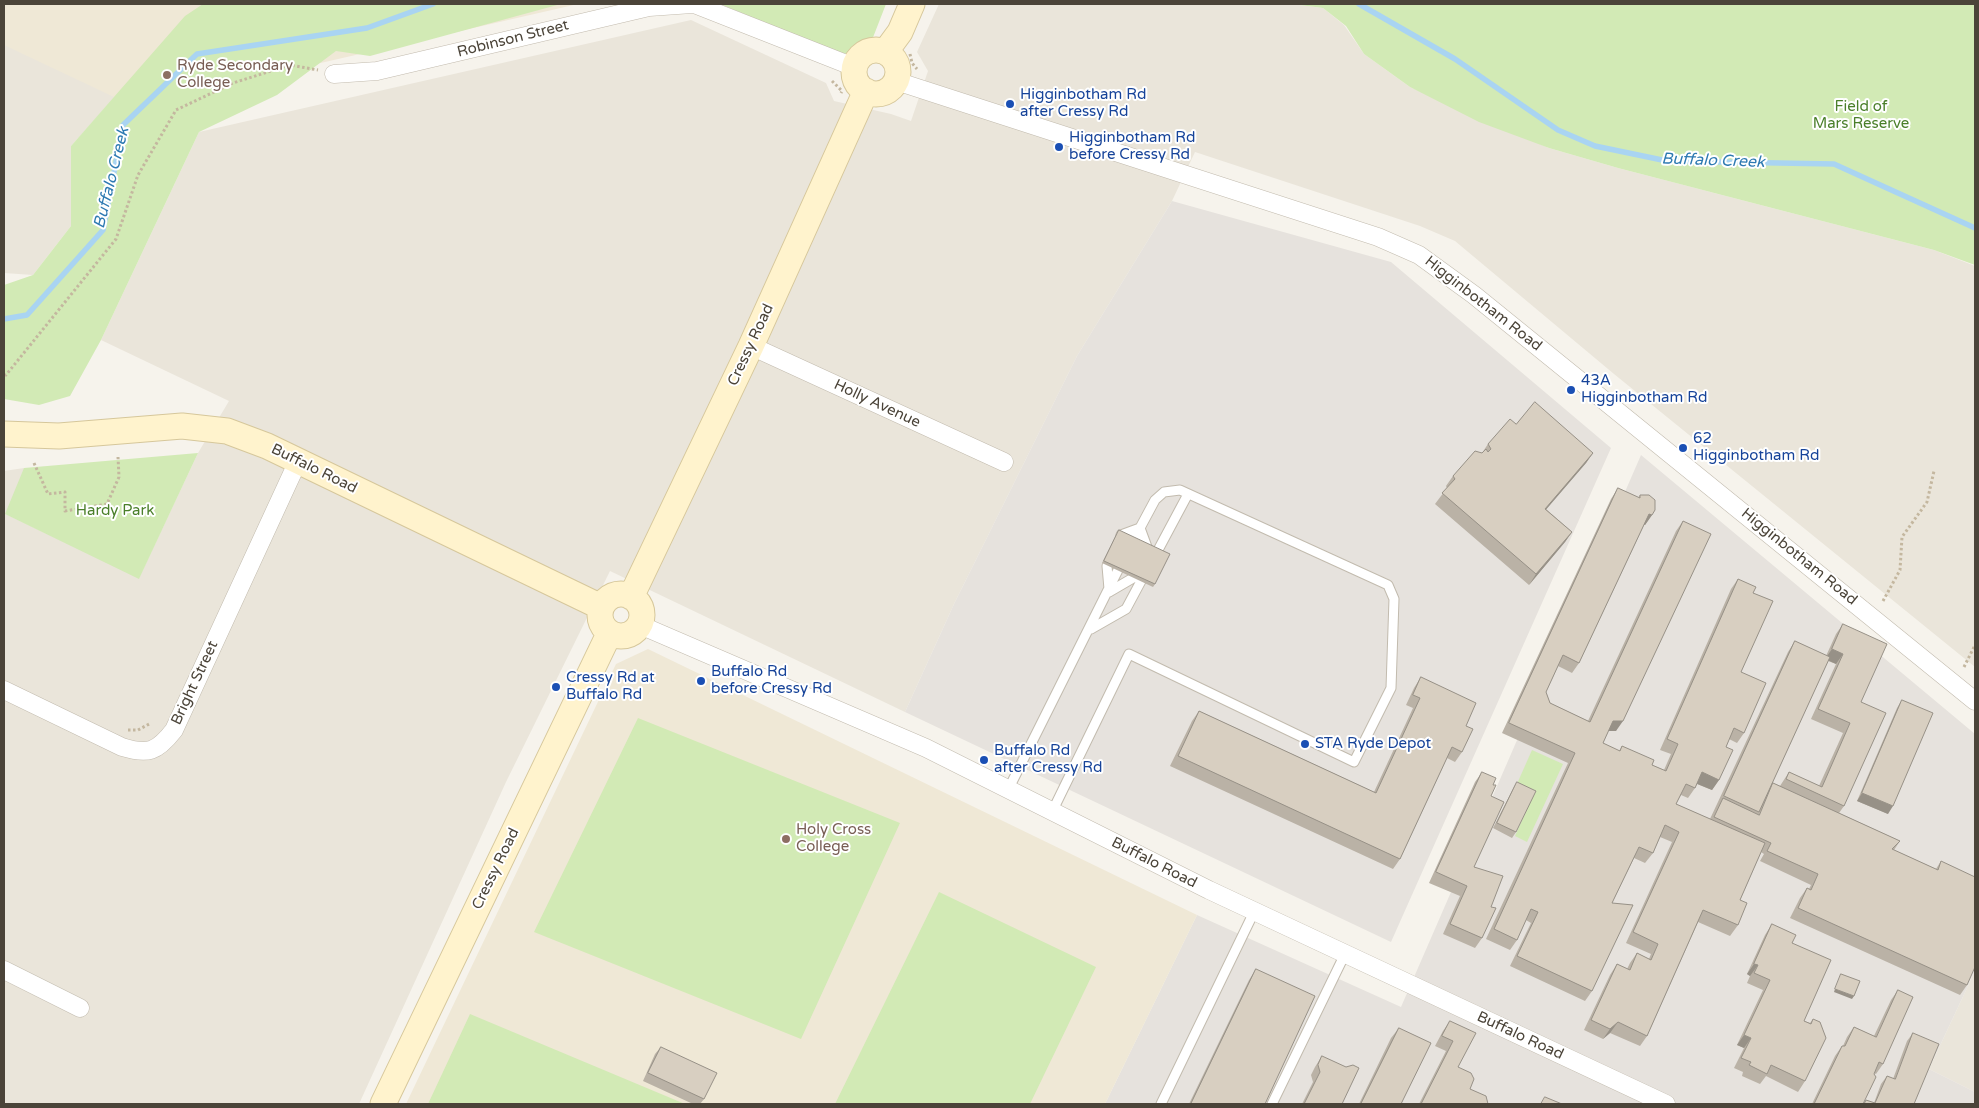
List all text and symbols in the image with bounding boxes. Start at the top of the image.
street label: Robinson Street [455,16,571,62]
place label: Ryde Secondary College [177,57,293,92]
marker: Ryde Secondary College [161,69,173,81]
place label: Higginbotham Rd after Cressy Rd [1020,86,1146,121]
marker: Higginbotham Rd after Cressy Rd [1004,98,1016,110]
park label: Field of Mars Reserve [1813,98,1909,133]
water label: Buffalo Creek [90,125,134,231]
place label: Higginbotham Rd before Cressy Rd [1069,129,1195,164]
marker: Higginbotham Rd before Cressy Rd [1053,141,1065,153]
water label: Buffalo Creek [1661,150,1765,172]
street label: Higginbotham Road [1421,253,1545,355]
street label: Cressy Road [724,301,778,389]
place label: 43A Higginbotham Rd [1581,372,1707,407]
street label: Holly Avenue [831,376,923,432]
marker: 43A Higginbotham Rd [1565,384,1577,396]
place label: 62 Higginbotham Rd [1693,430,1819,465]
street label: Buffalo Road [268,440,360,498]
marker: 62 Higginbotham Rd [1677,442,1689,454]
park label: Hardy Park [76,502,154,520]
street label: Higginbotham Road [1737,505,1861,609]
street label: Bright Street [168,638,222,728]
place label: Buffalo Rd before Cressy Rd [711,663,832,698]
place label: Cressy Rd at Buffalo Rd [566,669,655,704]
marker: Buffalo Rd before Cressy Rd [695,675,707,687]
marker: Cressy Rd at Buffalo Rd [550,681,562,693]
place label: STA Ryde Depot [1315,735,1431,753]
marker: STA Ryde Depot [1299,738,1311,750]
place label: Buffalo Rd after Cressy Rd [994,742,1102,777]
marker: Buffalo Rd after Cressy Rd [978,754,990,766]
place label: Holy Cross College [796,821,871,856]
street label: Cressy Road [469,825,523,913]
marker: Holy Cross College [780,833,792,845]
street label: Buffalo Road [1108,834,1200,892]
street label: Buffalo Road [1474,1008,1566,1064]

